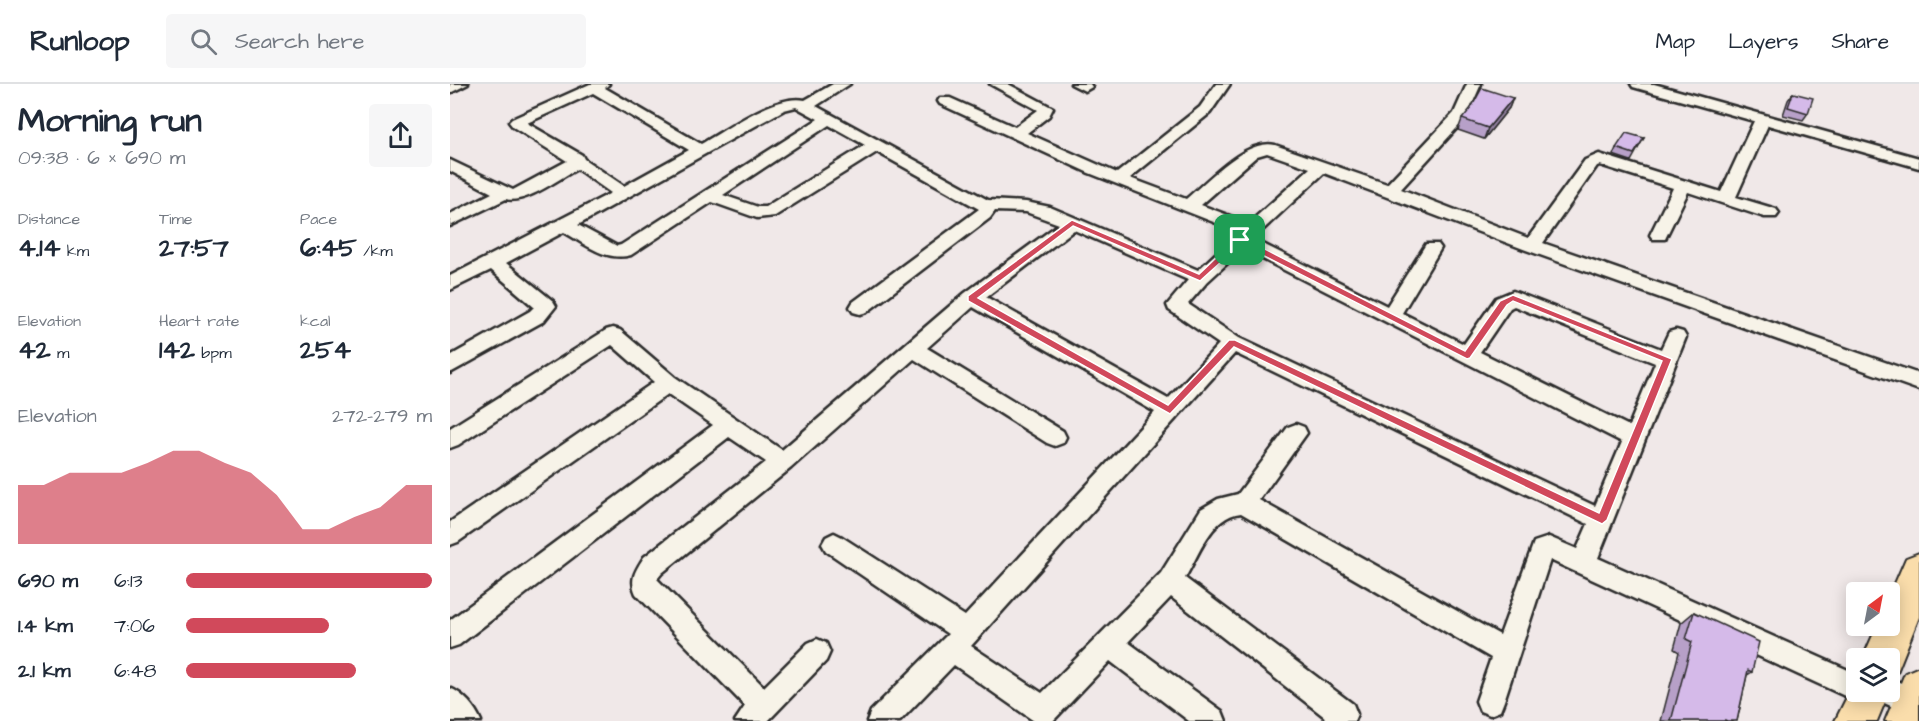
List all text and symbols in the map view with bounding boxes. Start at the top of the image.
search box [166,14,586,68]
text: Runloop [30,22,130,61]
icon: search [187,25,220,58]
text: Search here [235,26,365,57]
text: Map [1655,27,1695,56]
text: Layers [1728,27,1798,56]
text: Share [1831,27,1889,56]
text: Morning run [18,98,202,144]
button: share [369,104,432,167]
text: 09:38 · 6 × 690 m [18,144,185,172]
text: Distance [18,208,80,230]
text: Time [159,208,193,230]
text: Pace [300,208,337,230]
pin [1214,214,1265,265]
icon: arrive [1223,223,1256,256]
text: 4.14 [18,230,60,266]
text: 27:57 [159,230,229,266]
text: 6:45 [300,230,357,266]
text: km [60,240,89,262]
text: /km [357,240,393,262]
text: Elevation [18,310,81,332]
text: Heart rate [159,310,239,332]
text: kcal [300,310,331,332]
text: 42 [18,332,51,368]
text: 142 [159,332,195,368]
text: 254 [300,332,351,368]
text: m [51,342,69,364]
text: bpm [195,342,232,364]
text: Elevation [18,402,97,430]
text: 272–279 m [332,402,432,430]
text: 690 m [18,567,78,595]
text: 6:13 [114,567,143,595]
north arrow [1846,582,1900,636]
map controls [1846,582,1900,702]
text: 1.4 km [18,612,73,640]
text: 7:06 [114,612,155,640]
button: layers [1846,648,1900,702]
text: 2.1 km [18,657,71,685]
text: 6:48 [114,657,156,685]

